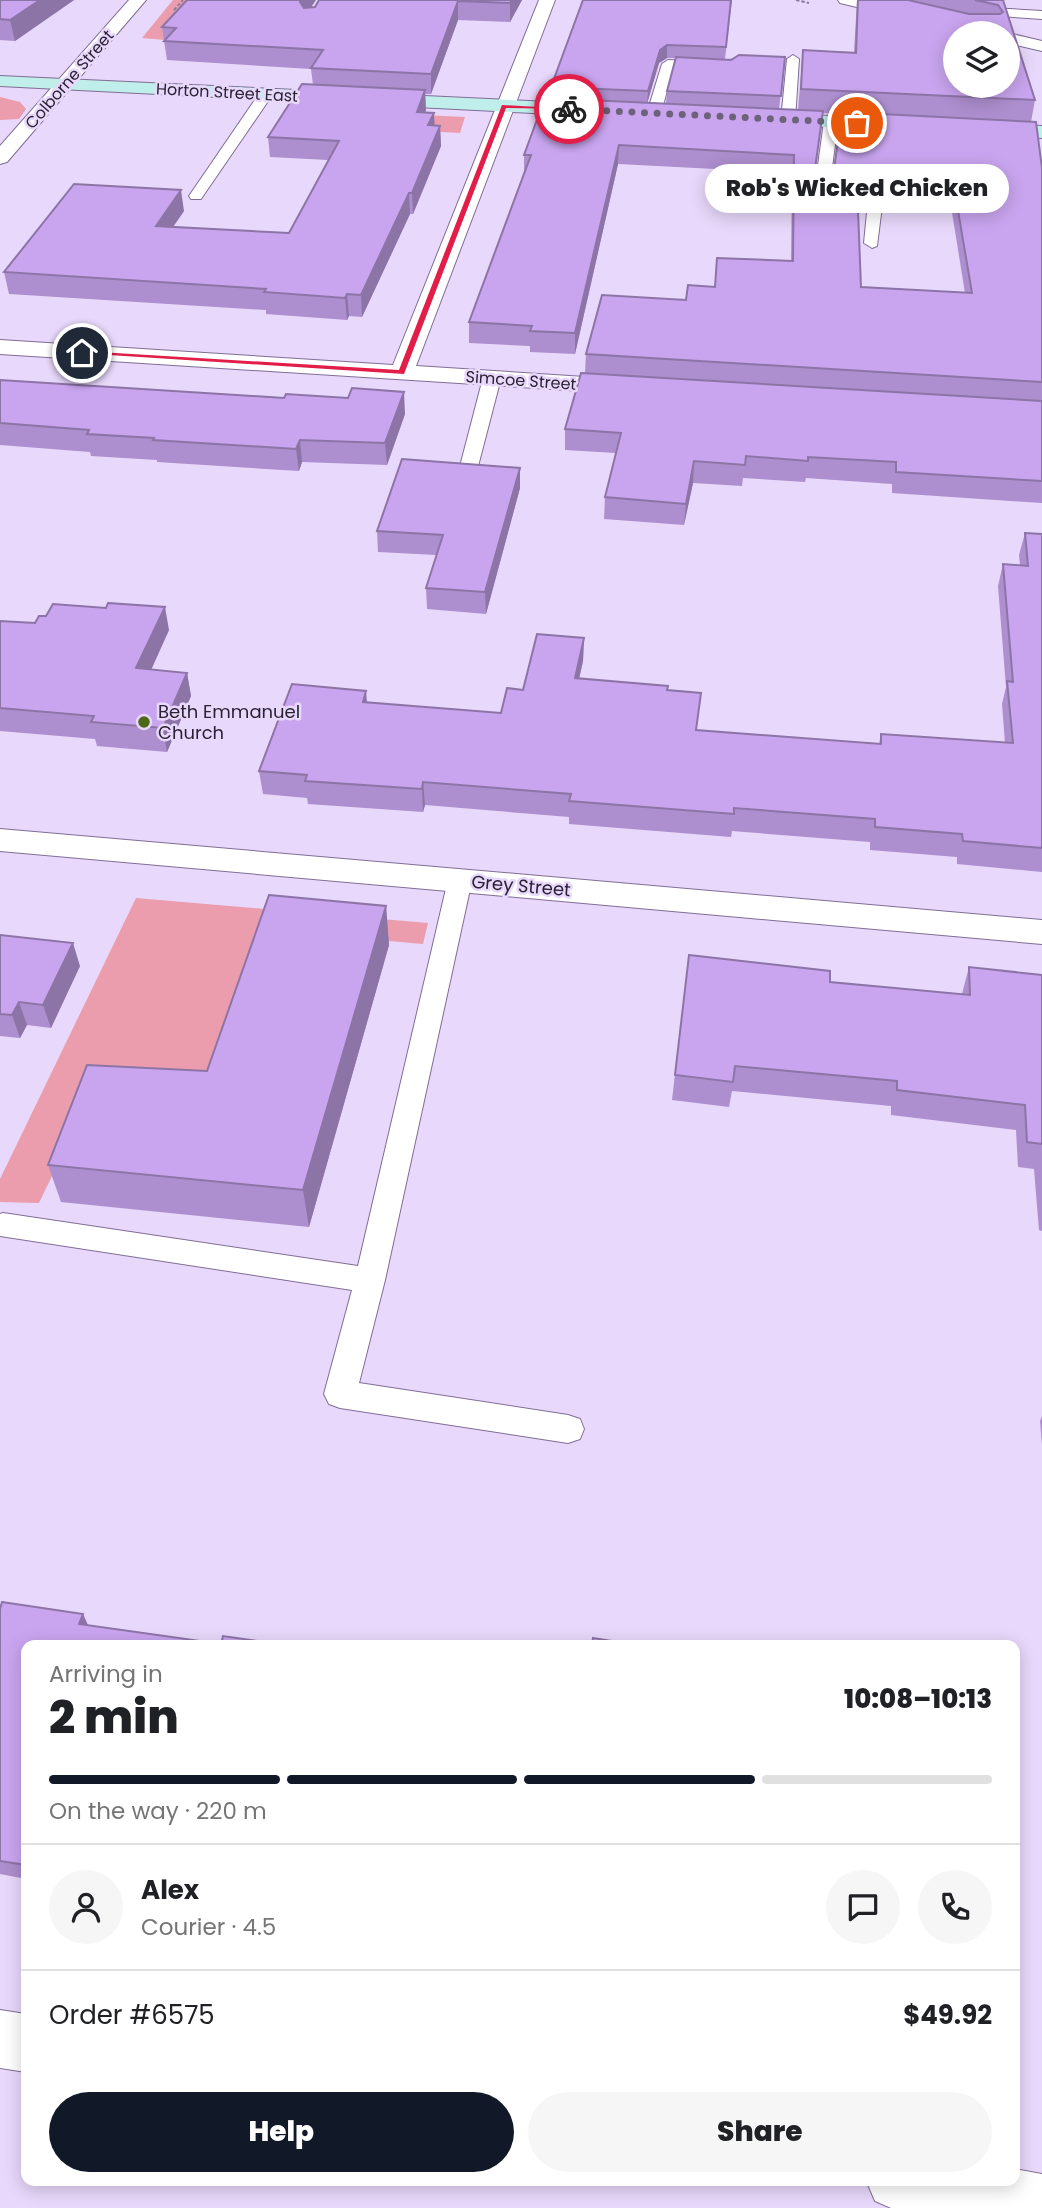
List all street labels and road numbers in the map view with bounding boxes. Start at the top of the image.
street label: Colborne Street [20,25,119,134]
street label: Horton Street East [155,77,299,108]
street label: Simcoe Street [465,365,577,396]
street label: Grey Street [470,869,572,902]

